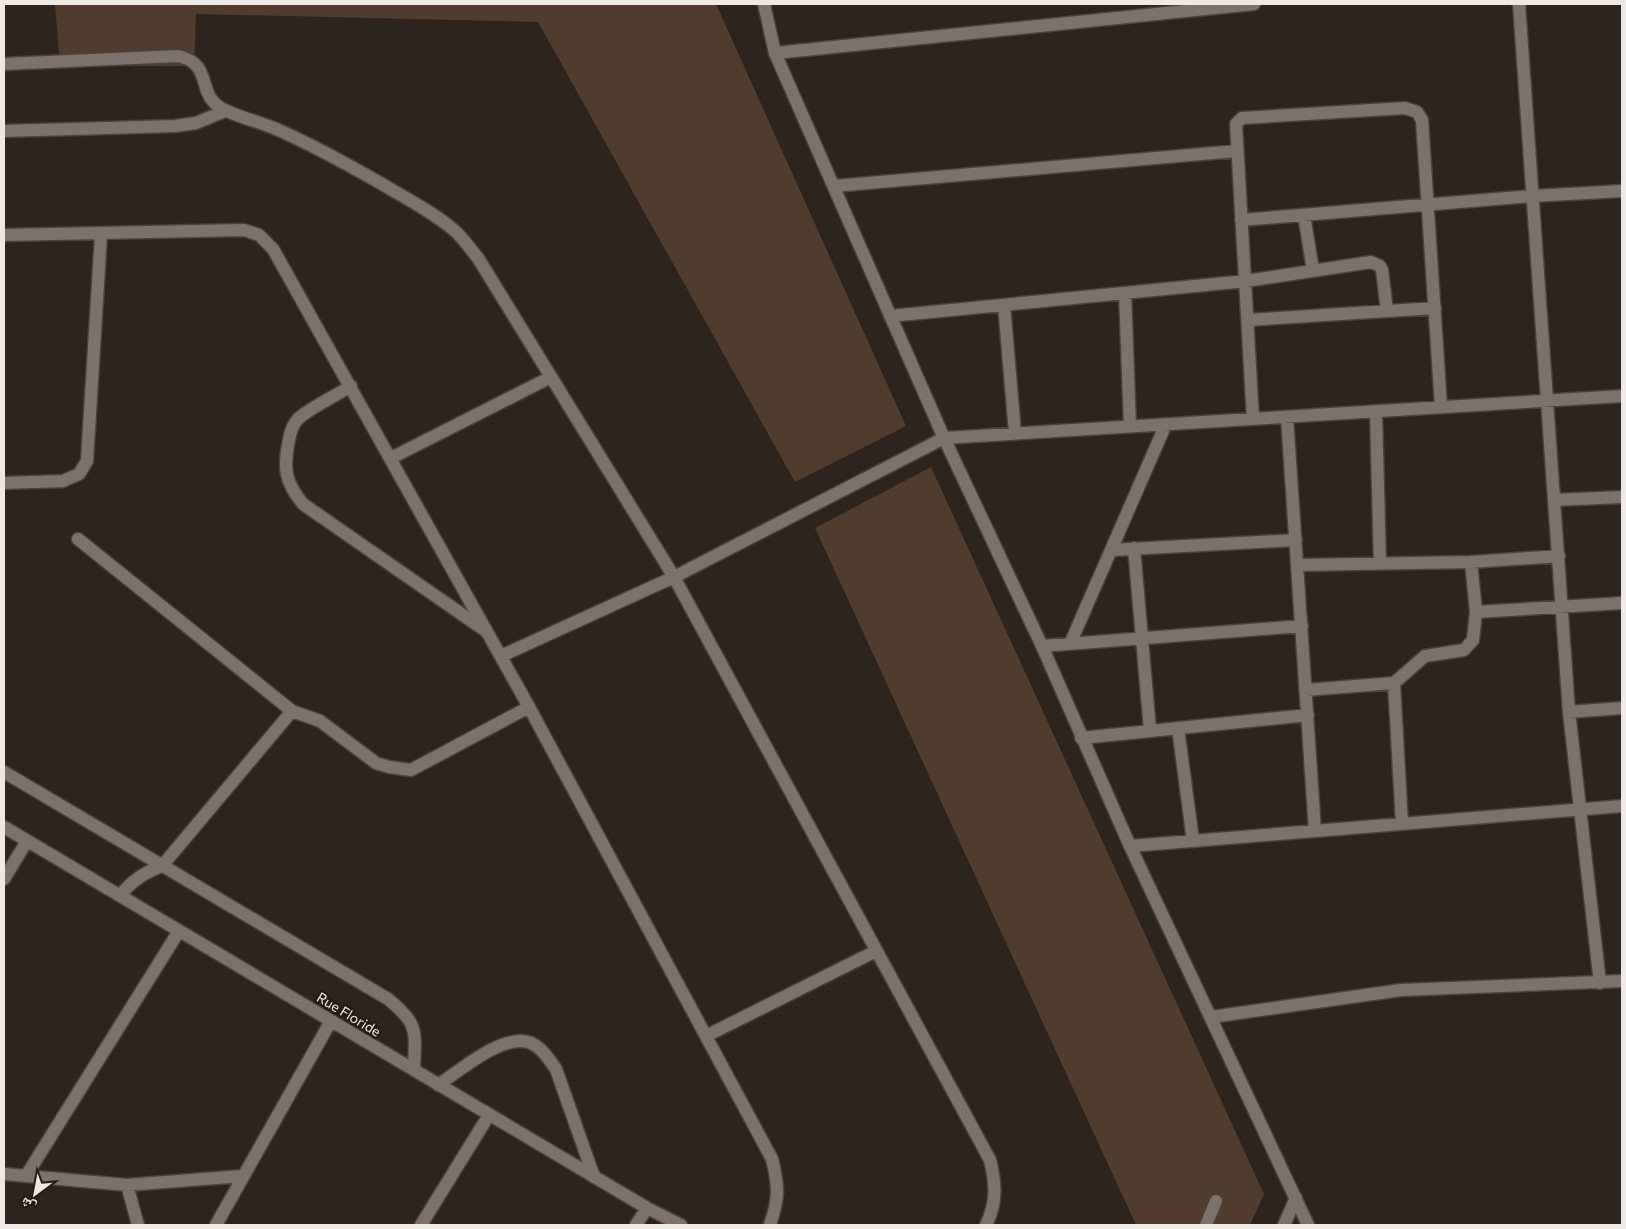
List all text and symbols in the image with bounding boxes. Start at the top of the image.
street label: Rue Floride [314,988,384,1040]
north arrow [10,1169,60,1219]
text: ش [17,1193,39,1217]

